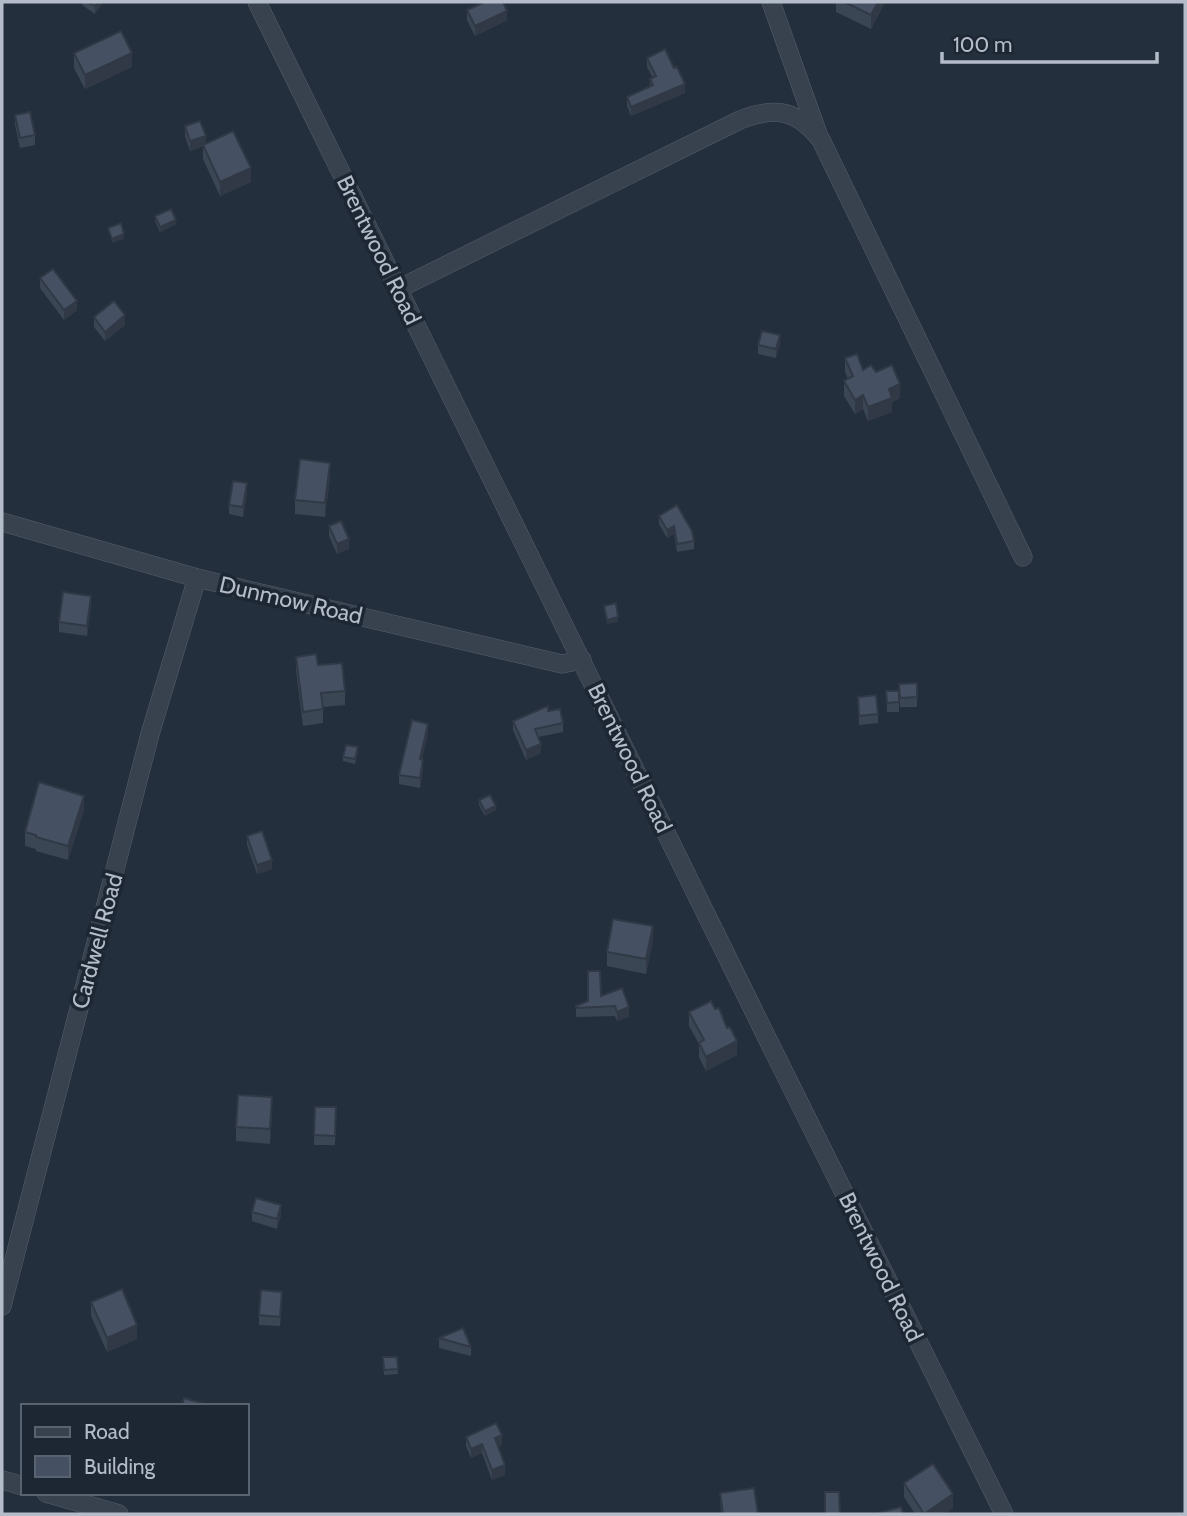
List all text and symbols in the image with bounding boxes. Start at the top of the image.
scale bar [942,21,1157,65]
text: 100 m [953,32,1012,57]
street label: Brentwood Road [331,171,427,329]
street label: Dunmow Road [217,570,365,630]
street label: Brentwood Road [582,679,678,837]
street label: Cardwell Road [65,870,129,1012]
street label: Brentwood Road [833,1188,929,1346]
legend [21,1404,248,1495]
text: Road [84,1419,130,1444]
text: Building [84,1454,156,1479]

